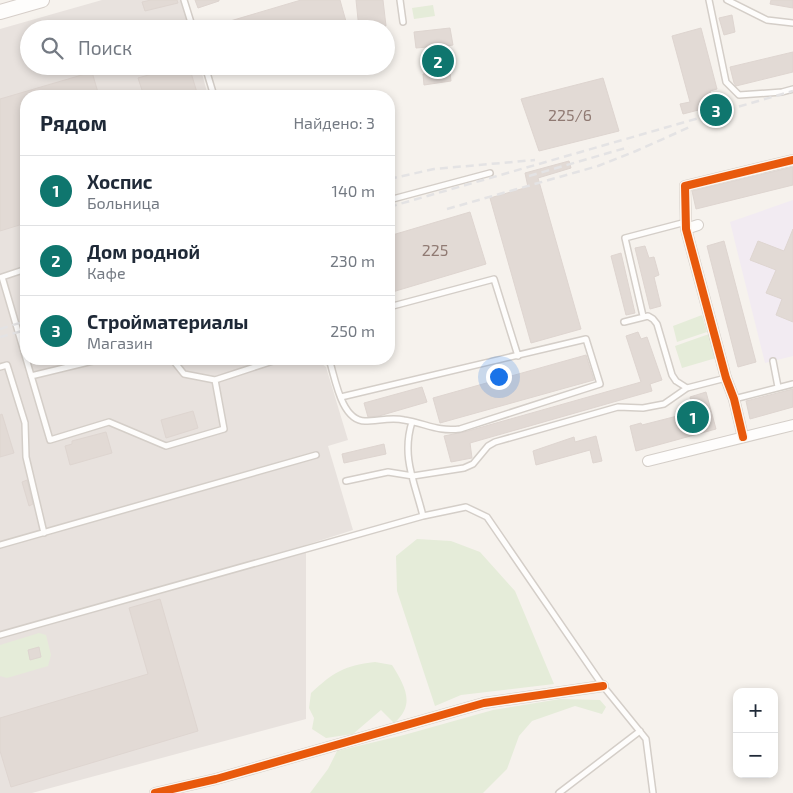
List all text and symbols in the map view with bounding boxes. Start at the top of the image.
search box [20,20,395,75]
icon: search [38,34,66,62]
text: Поиск [78,36,132,59]
pin: 2 [422,42,454,80]
pin: 3 [700,91,732,129]
house number: 225/6 [548,105,592,124]
text: Рядом [40,110,107,135]
text: Найдено: 3 [293,113,375,132]
text: Хоспис [87,170,153,193]
text: 1 [53,181,59,200]
text: 140 m [332,181,375,200]
text: Больница [87,193,160,212]
text: Дом родной [87,240,200,263]
house number: 225 [422,240,448,259]
text: 2 [51,251,61,270]
text: 230 m [330,251,375,270]
text: Кафе [87,263,126,282]
text: Стройматериалы [87,310,248,333]
text: 3 [51,321,61,340]
text: 250 m [330,321,375,340]
text: Магазин [87,333,153,352]
your location [486,364,512,390]
pin: 1 [677,398,709,436]
map controls [733,688,778,778]
button: + [733,688,778,733]
button: − [733,733,778,778]

